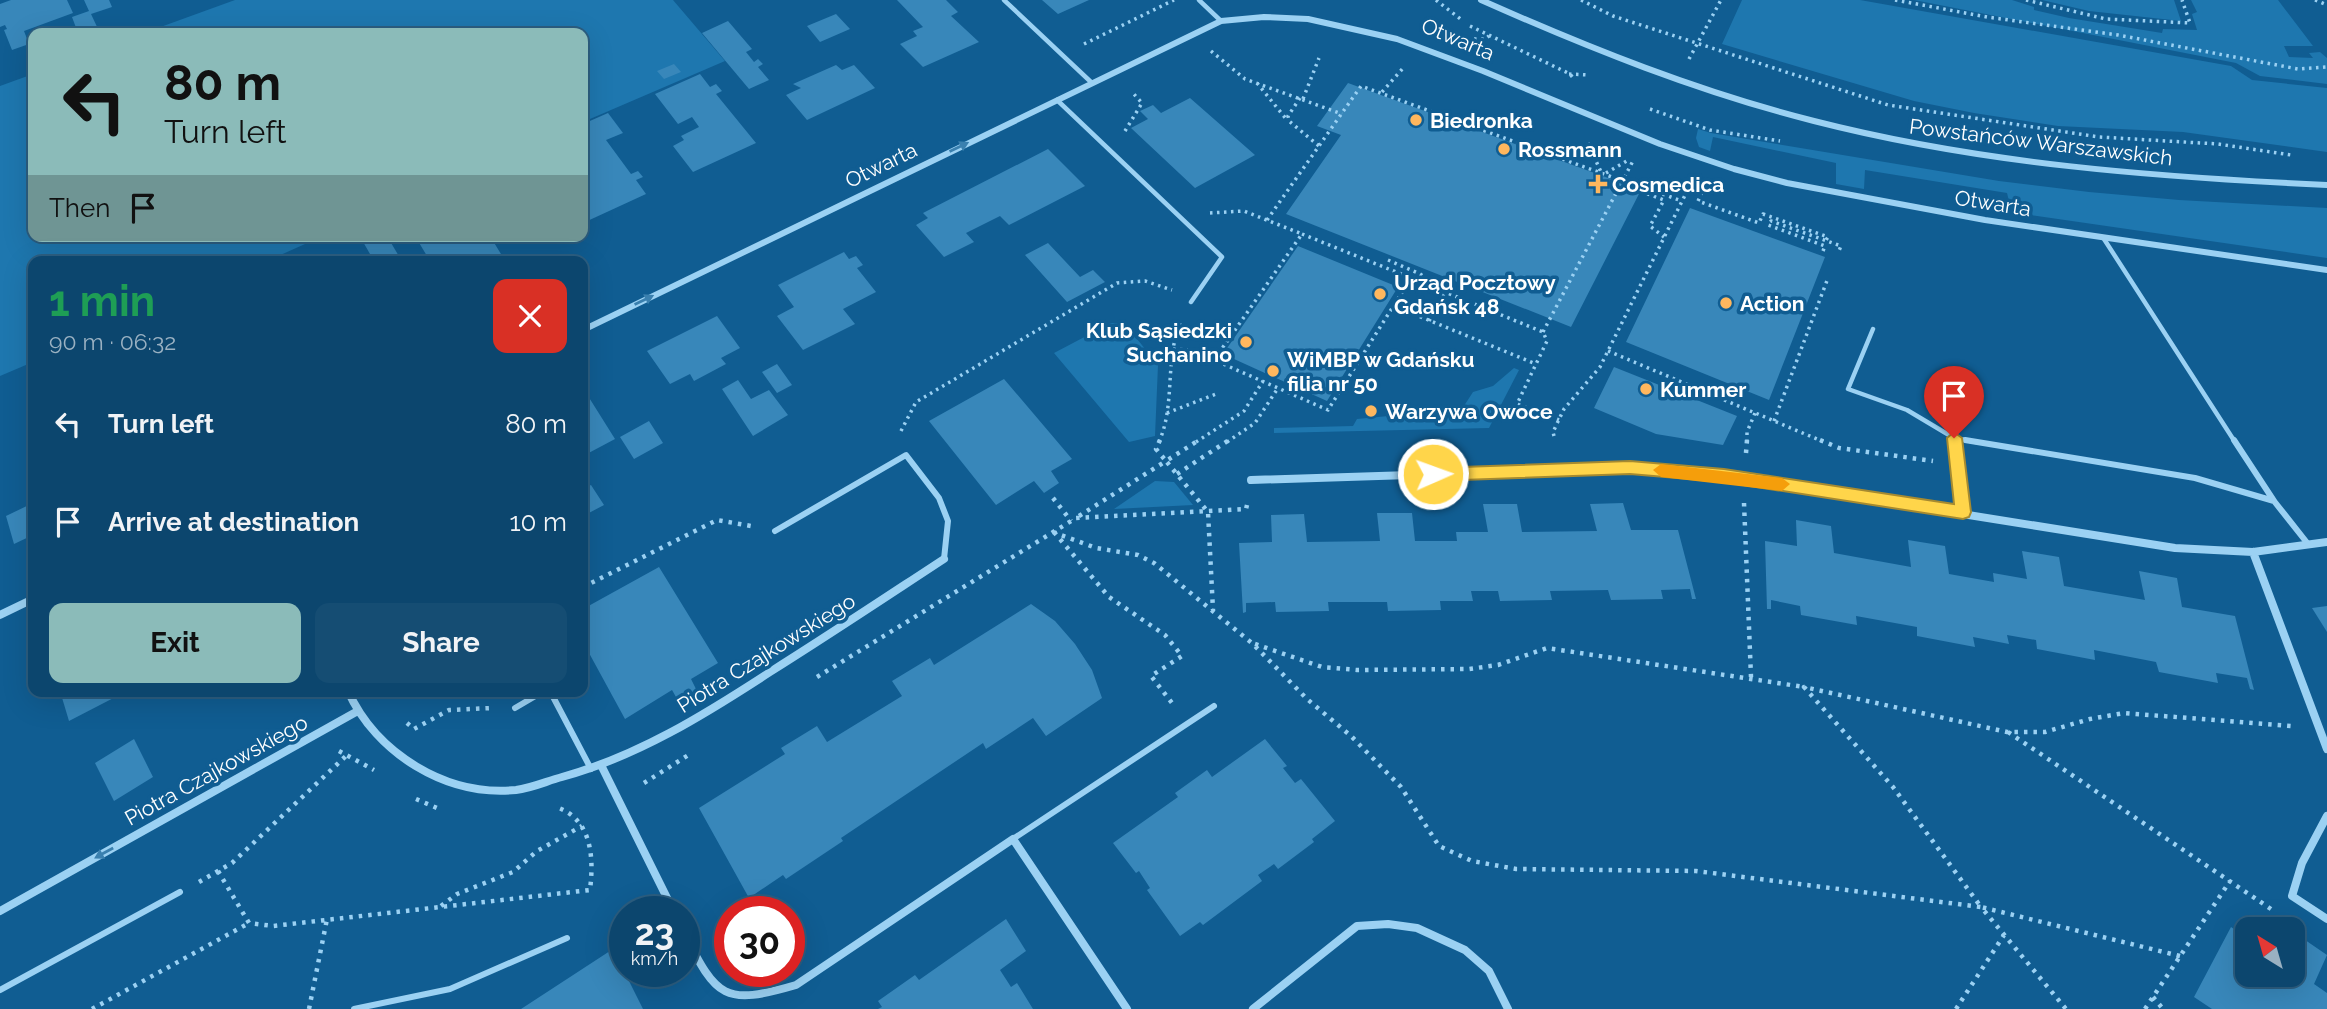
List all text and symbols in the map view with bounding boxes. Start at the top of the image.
street label: Otwarta [1418,12,1498,66]
text: 80 m [164,54,281,111]
icon: left [49,56,140,147]
place label: Biedronka [1430,108,1533,133]
marker: Biedronka [1408,112,1424,128]
text: Turn left [164,113,286,150]
street label: Powstańców Warszawskich [1908,113,2174,171]
street label: Otwarta [841,137,921,193]
place label: Rossmann [1518,137,1622,162]
one-way arrow [949,141,969,153]
marker: Rossmann [1496,141,1512,157]
place label: Cosmedica [1612,172,1724,197]
marker: Cosmedica [1590,176,1606,192]
street label: Otwarta [1953,185,2033,221]
icon: arrive [124,189,162,227]
text: Then [49,193,110,223]
place label: Urząd Pocztowy Gdańsk 48 [1394,270,1556,319]
text: 1 min [49,277,155,326]
button: close [493,279,567,353]
marker: Urząd Pocztowy Gdańsk 48 [1372,286,1388,302]
place label: Action [1740,291,1804,316]
one-way arrow [634,295,654,306]
marker: Action [1718,295,1734,311]
place label: Klub Sąsiedzki Suchanino [1086,318,1232,367]
text: 90 m · 06:32 [49,328,176,355]
marker: Klub Sąsiedzki Suchanino [1238,334,1254,350]
place label: WiMBP w Gdańsku filia nr 50 [1287,347,1475,396]
marker: WiMBP w Gdańsku filia nr 50 [1265,363,1281,379]
pin [1924,366,1984,438]
place label: Kummer [1660,377,1746,402]
icon: arrive [1935,377,1973,415]
marker: Kummer [1638,381,1654,397]
place label: Warzywa Owoce [1385,399,1553,424]
marker: Warzywa Owoce [1363,403,1379,419]
icon: left [49,405,87,443]
text: Turn left [108,409,214,439]
text: 80 m [505,409,567,439]
position arrow [1396,437,1470,511]
icon: arrive [49,503,87,541]
text: Arrive at destination [108,507,359,537]
text: 10 m [509,507,567,537]
street label: Piotra Czajkowskiego [672,588,860,718]
button: Exit [49,603,301,683]
button: Share [315,603,567,683]
street label: Piotra Czajkowskiego [120,709,312,831]
one-way arrow [94,847,114,859]
speed limit sign: 30 [714,896,805,987]
text: 23 [635,912,674,953]
north arrow [2235,917,2305,987]
map controls [2235,917,2305,987]
text: km/h [631,948,678,969]

